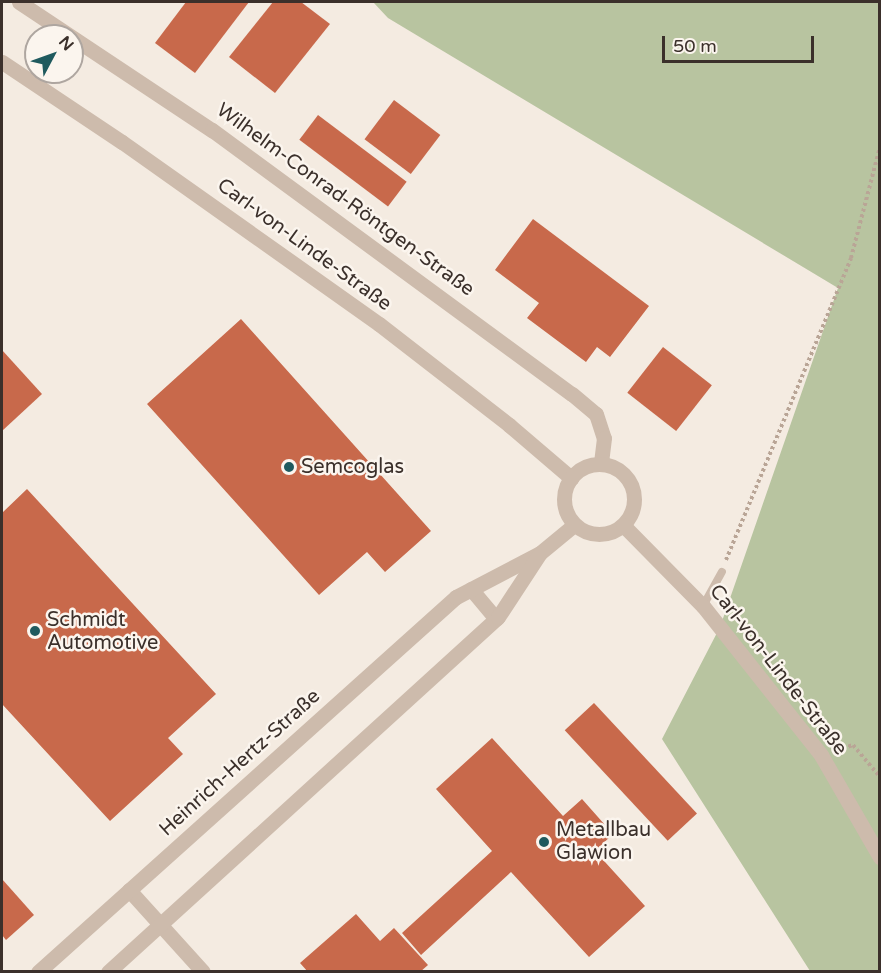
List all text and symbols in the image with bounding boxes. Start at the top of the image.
north arrow [24,24,84,84]
scale bar [665,24,816,62]
text: N [54,32,78,55]
text: 50 m [673,35,717,57]
street label: Wilhelm-Conrad-Röntgen-Straße [211,98,479,302]
street label: Carl-von-Linde-Straße [212,174,396,316]
place label: Semcoglas [301,455,404,479]
marker: Semcoglas [282,460,296,474]
street label: Carl-von-Linde-Straße [704,580,852,760]
place label: Schmidt Automotive [47,608,158,655]
marker: Schmidt Automotive [28,624,42,638]
street label: Heinrich-Hertz-Straße [155,684,325,842]
place label: Metallbau Glawion [556,819,651,866]
marker: Metallbau Glawion [537,835,551,849]

